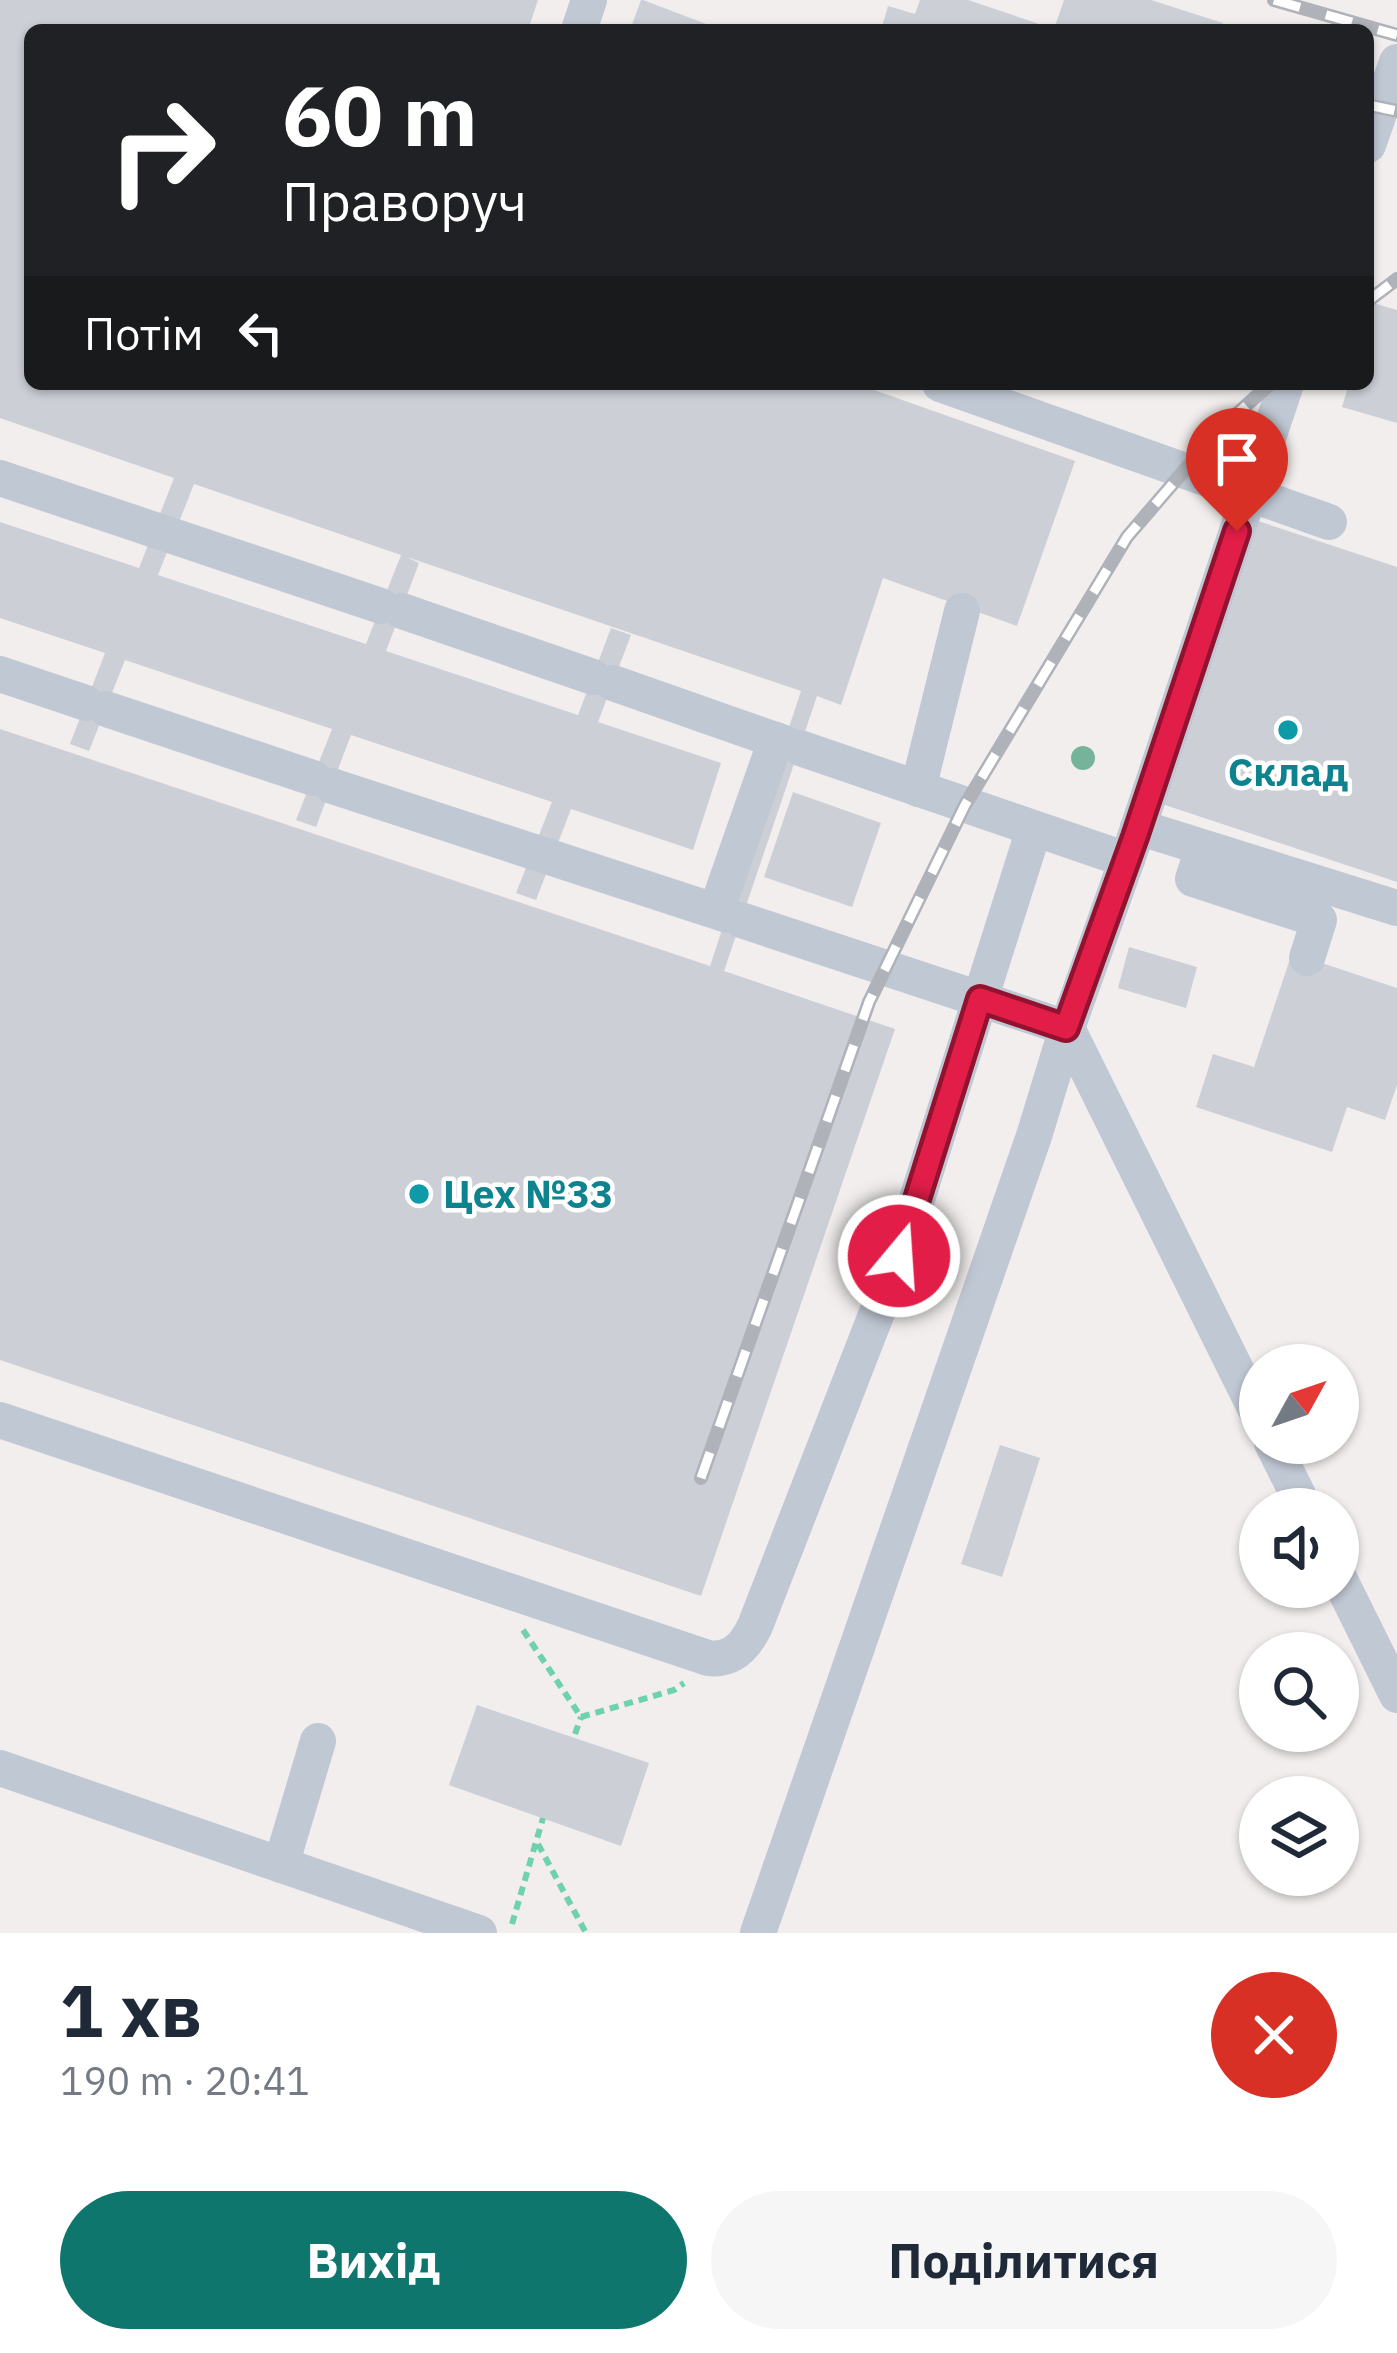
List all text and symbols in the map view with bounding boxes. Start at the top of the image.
text: 60 m [282,60,478,169]
icon: right [84,72,240,228]
text: Праворуч [282,166,527,236]
icon: left [228,300,294,366]
text: Потім [84,304,204,362]
pin [1186,408,1288,531]
icon: arrive [1204,426,1270,492]
marker: Склад [1275,717,1301,743]
place label: Склад [1228,746,1348,797]
place label: Цех №33 [443,1168,613,1219]
marker: Цех №33 [406,1181,432,1207]
position arrow [836,1193,962,1319]
north arrow [1239,1344,1359,1464]
map controls [1239,1344,1359,1896]
button: sound [1239,1488,1359,1608]
button: search [1239,1632,1359,1752]
button: layers [1239,1776,1359,1896]
text: 1 хв [60,1963,202,2057]
button: close [1211,1972,1337,2098]
text: 190 m · 20:41 [60,2055,310,2106]
button: Вихід [60,2191,687,2329]
button: Поділитися [711,2191,1337,2329]

